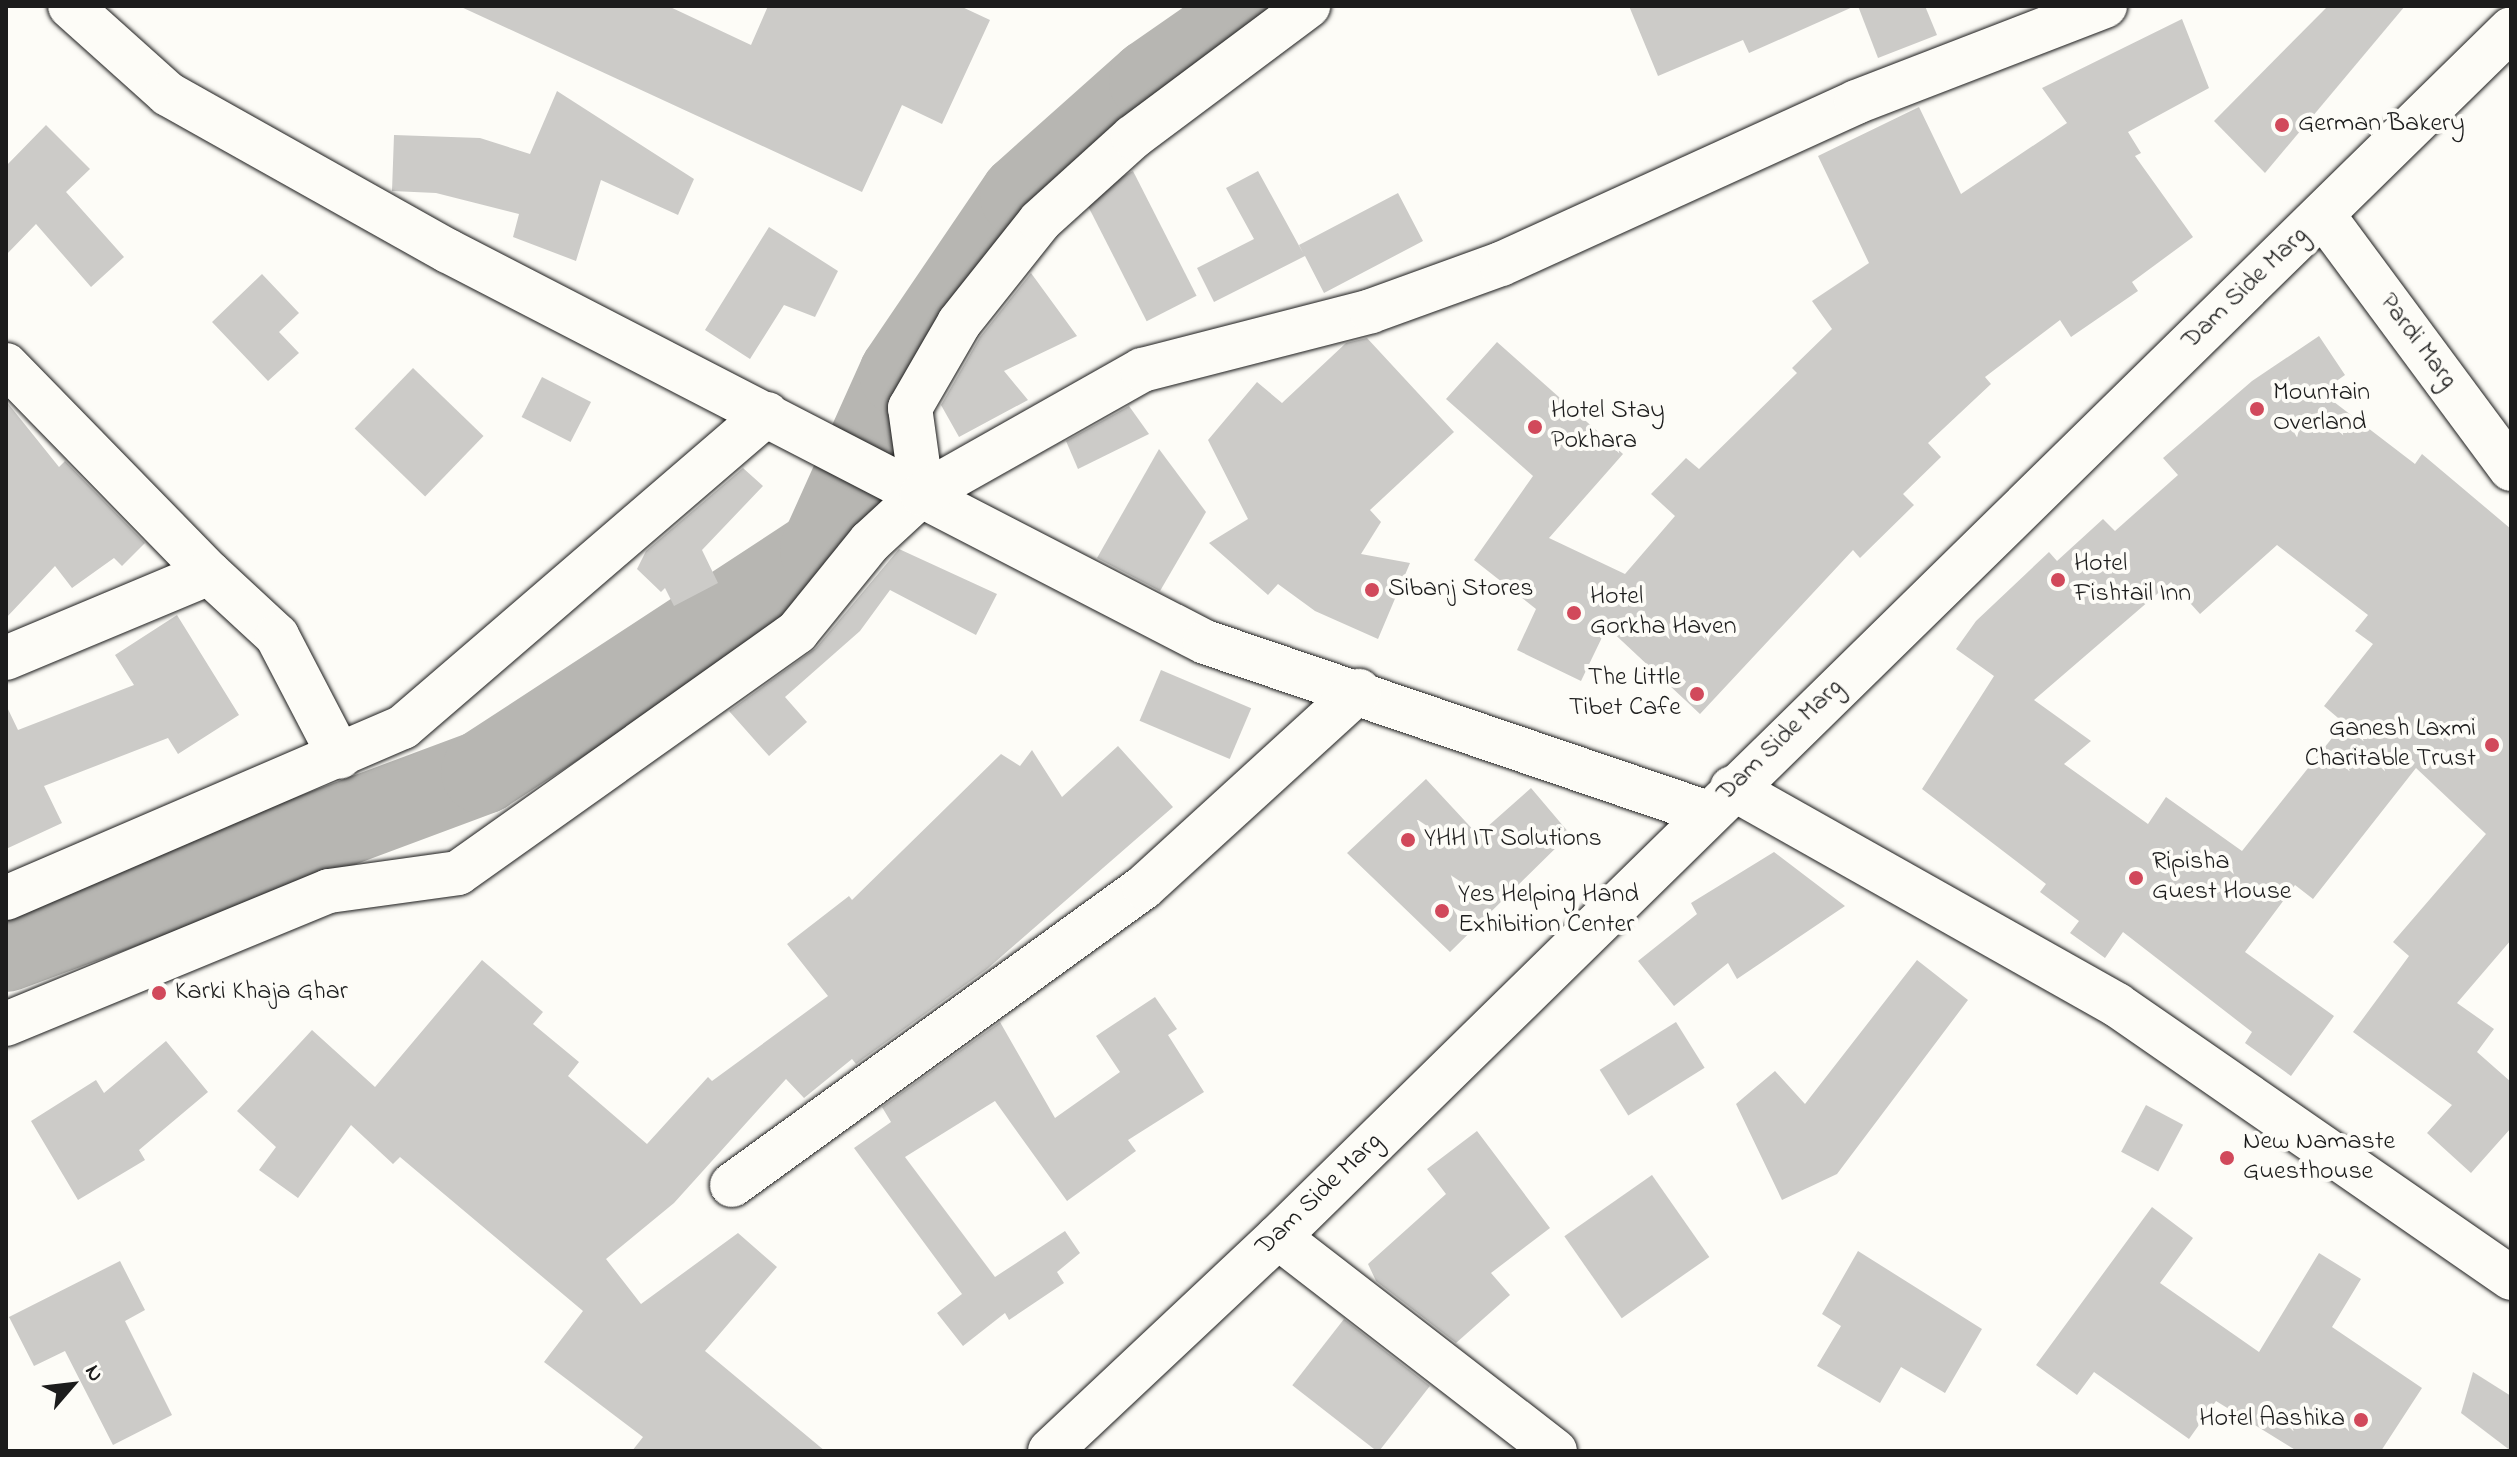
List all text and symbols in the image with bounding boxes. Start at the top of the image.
place label: German Bakery [2298,109,2465,141]
marker: German Bakery [2273,116,2291,134]
street label: Dam Side Marg [2176,221,2316,357]
street label: Pardi Marg [2371,288,2463,396]
place label: Mountain Overland [2273,378,2370,440]
place label: Hotel Stay Pokhara [1551,396,1665,458]
marker: Mountain Overland [2248,400,2266,418]
marker: Hotel Stay Pokhara [1526,418,1544,436]
place label: Hotel Fishtail Inn [2074,549,2191,610]
marker: Hotel Fishtail Inn [2049,571,2067,589]
place label: Sibanj Stores [1388,574,1534,606]
marker: Sibanj Stores [1363,581,1381,599]
place label: Hotel Gorkha Haven [1590,582,1737,644]
marker: Hotel Gorkha Haven [1565,604,1583,622]
place label: The Little Tibet Cafe [1569,663,1681,724]
street label: Dam Side Marg [1711,673,1851,809]
marker: The Little Tibet Cafe [1688,685,1706,703]
place label: Ganesh Laxmi Charitable Trust [2305,714,2476,776]
marker: Ganesh Laxmi Charitable Trust [2483,736,2501,754]
place label: YHH IT Solutions [1424,824,1602,856]
marker: YHH IT Solutions [1399,831,1417,849]
place label: Ripisha Guest House [2152,847,2292,908]
marker: Ripisha Guest House [2127,869,2145,887]
place label: Yes Helping Hand Exhibition Center [1458,880,1639,942]
marker: Yes Helping Hand Exhibition Center [1433,902,1451,920]
place label: Karki Khaja Ghar [175,977,348,1009]
marker: Karki Khaja Ghar [150,984,168,1002]
street label: Dam Side Marg [1250,1127,1390,1263]
place label: New Namaste Guesthouse [2243,1127,2395,1188]
marker: New Namaste Guesthouse [2218,1149,2236,1167]
north arrow [32,1345,112,1425]
text: N [76,1360,111,1388]
place label: Hotel Aashika [2199,1404,2345,1436]
marker: Hotel Aashika [2352,1411,2370,1429]

